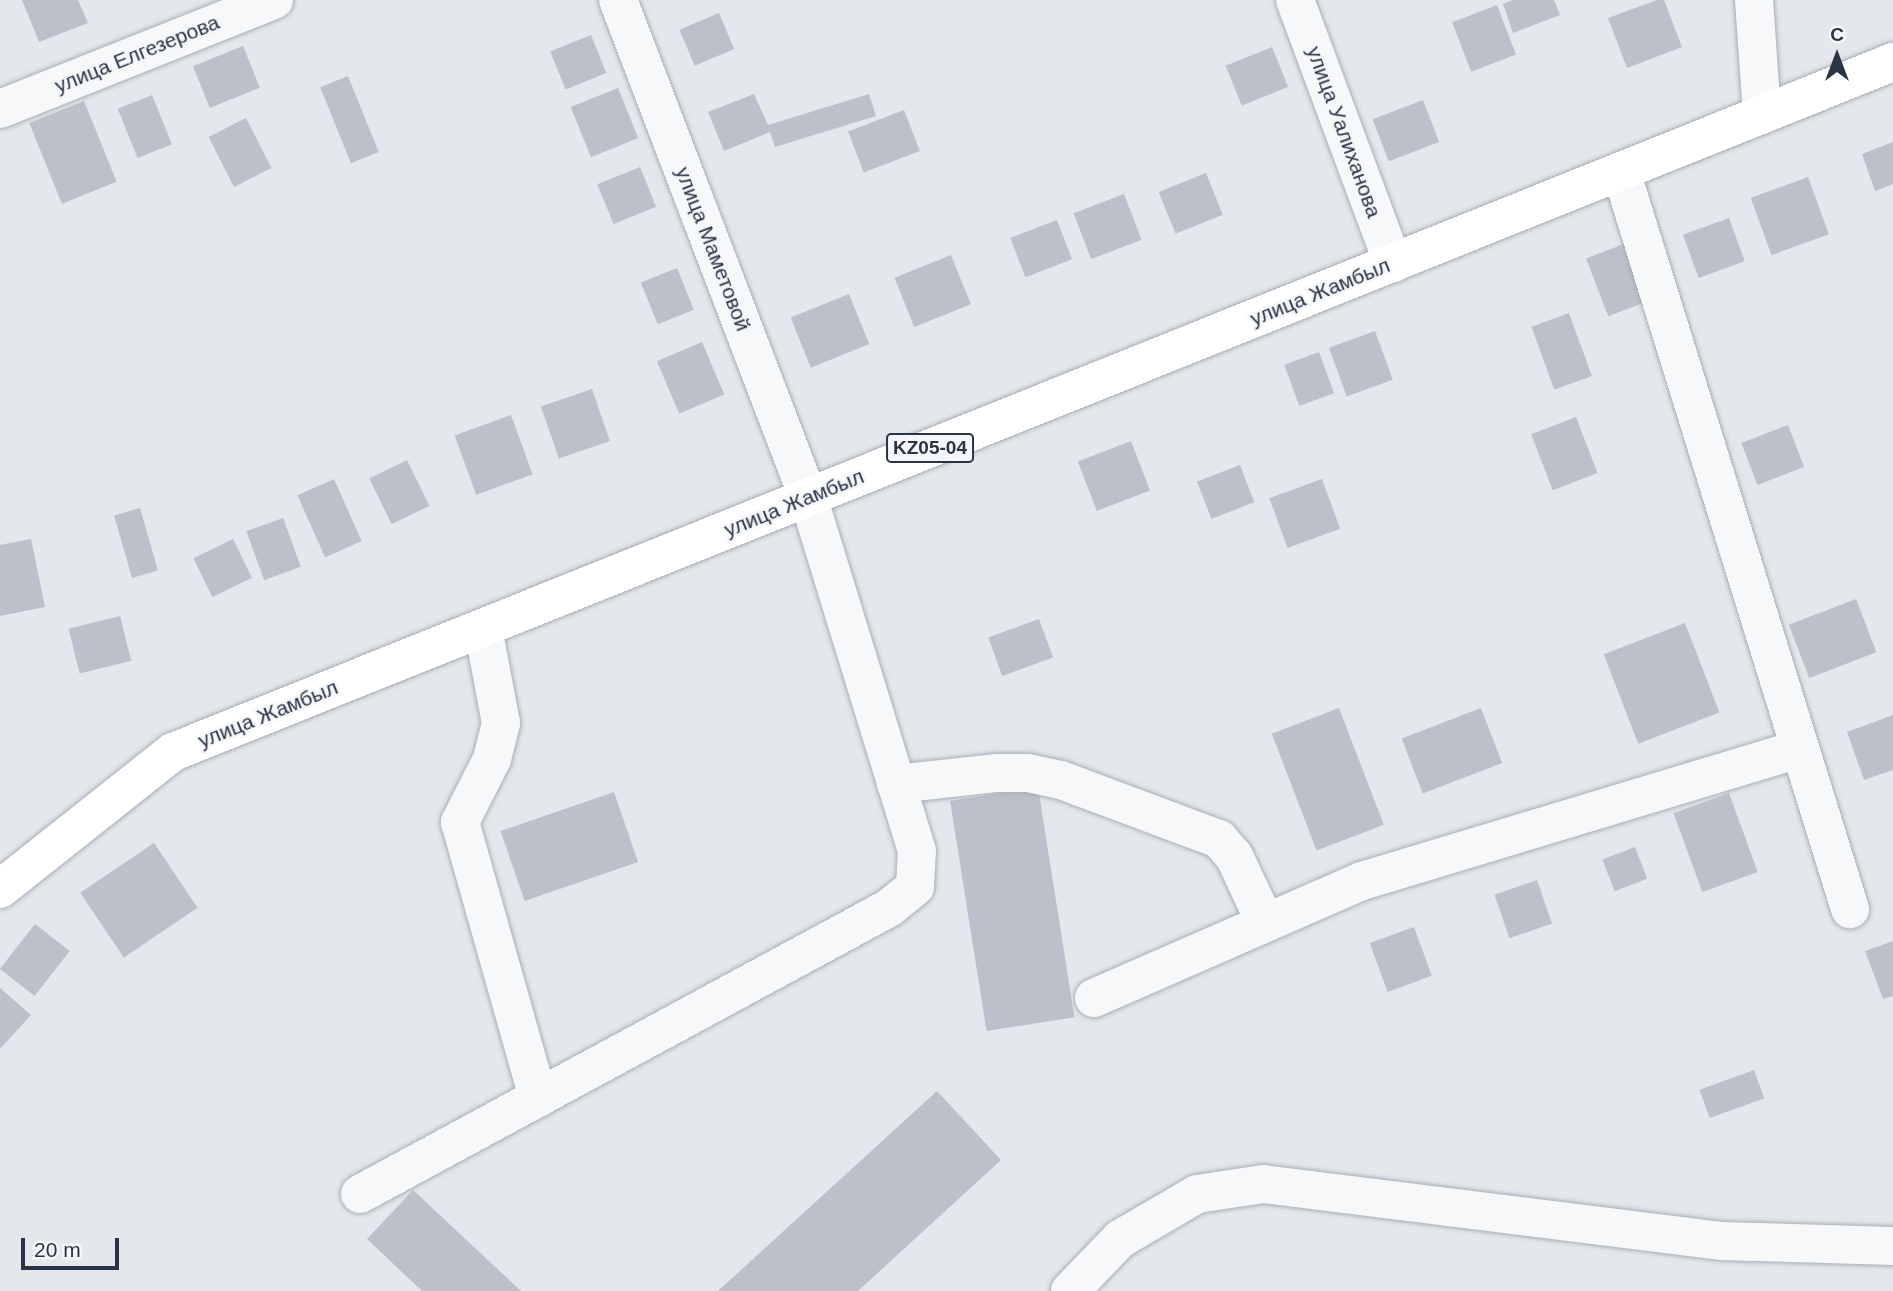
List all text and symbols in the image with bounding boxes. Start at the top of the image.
street label: улица Елгезерова [51,9,223,99]
north arrow [1802,21,1872,91]
text: С [1830,24,1844,45]
street label: улица Уалиханова [1301,43,1387,221]
street label: улица Маметовой [670,163,756,335]
street label: улица Жамбыл [1246,253,1394,331]
road number: KZ05-04 [884,432,976,463]
street label: улица Жамбыл [720,464,868,542]
street label: улица Жамбыл [194,675,342,753]
scale bar [24,1224,122,1268]
text: 20 m [34,1238,81,1261]

